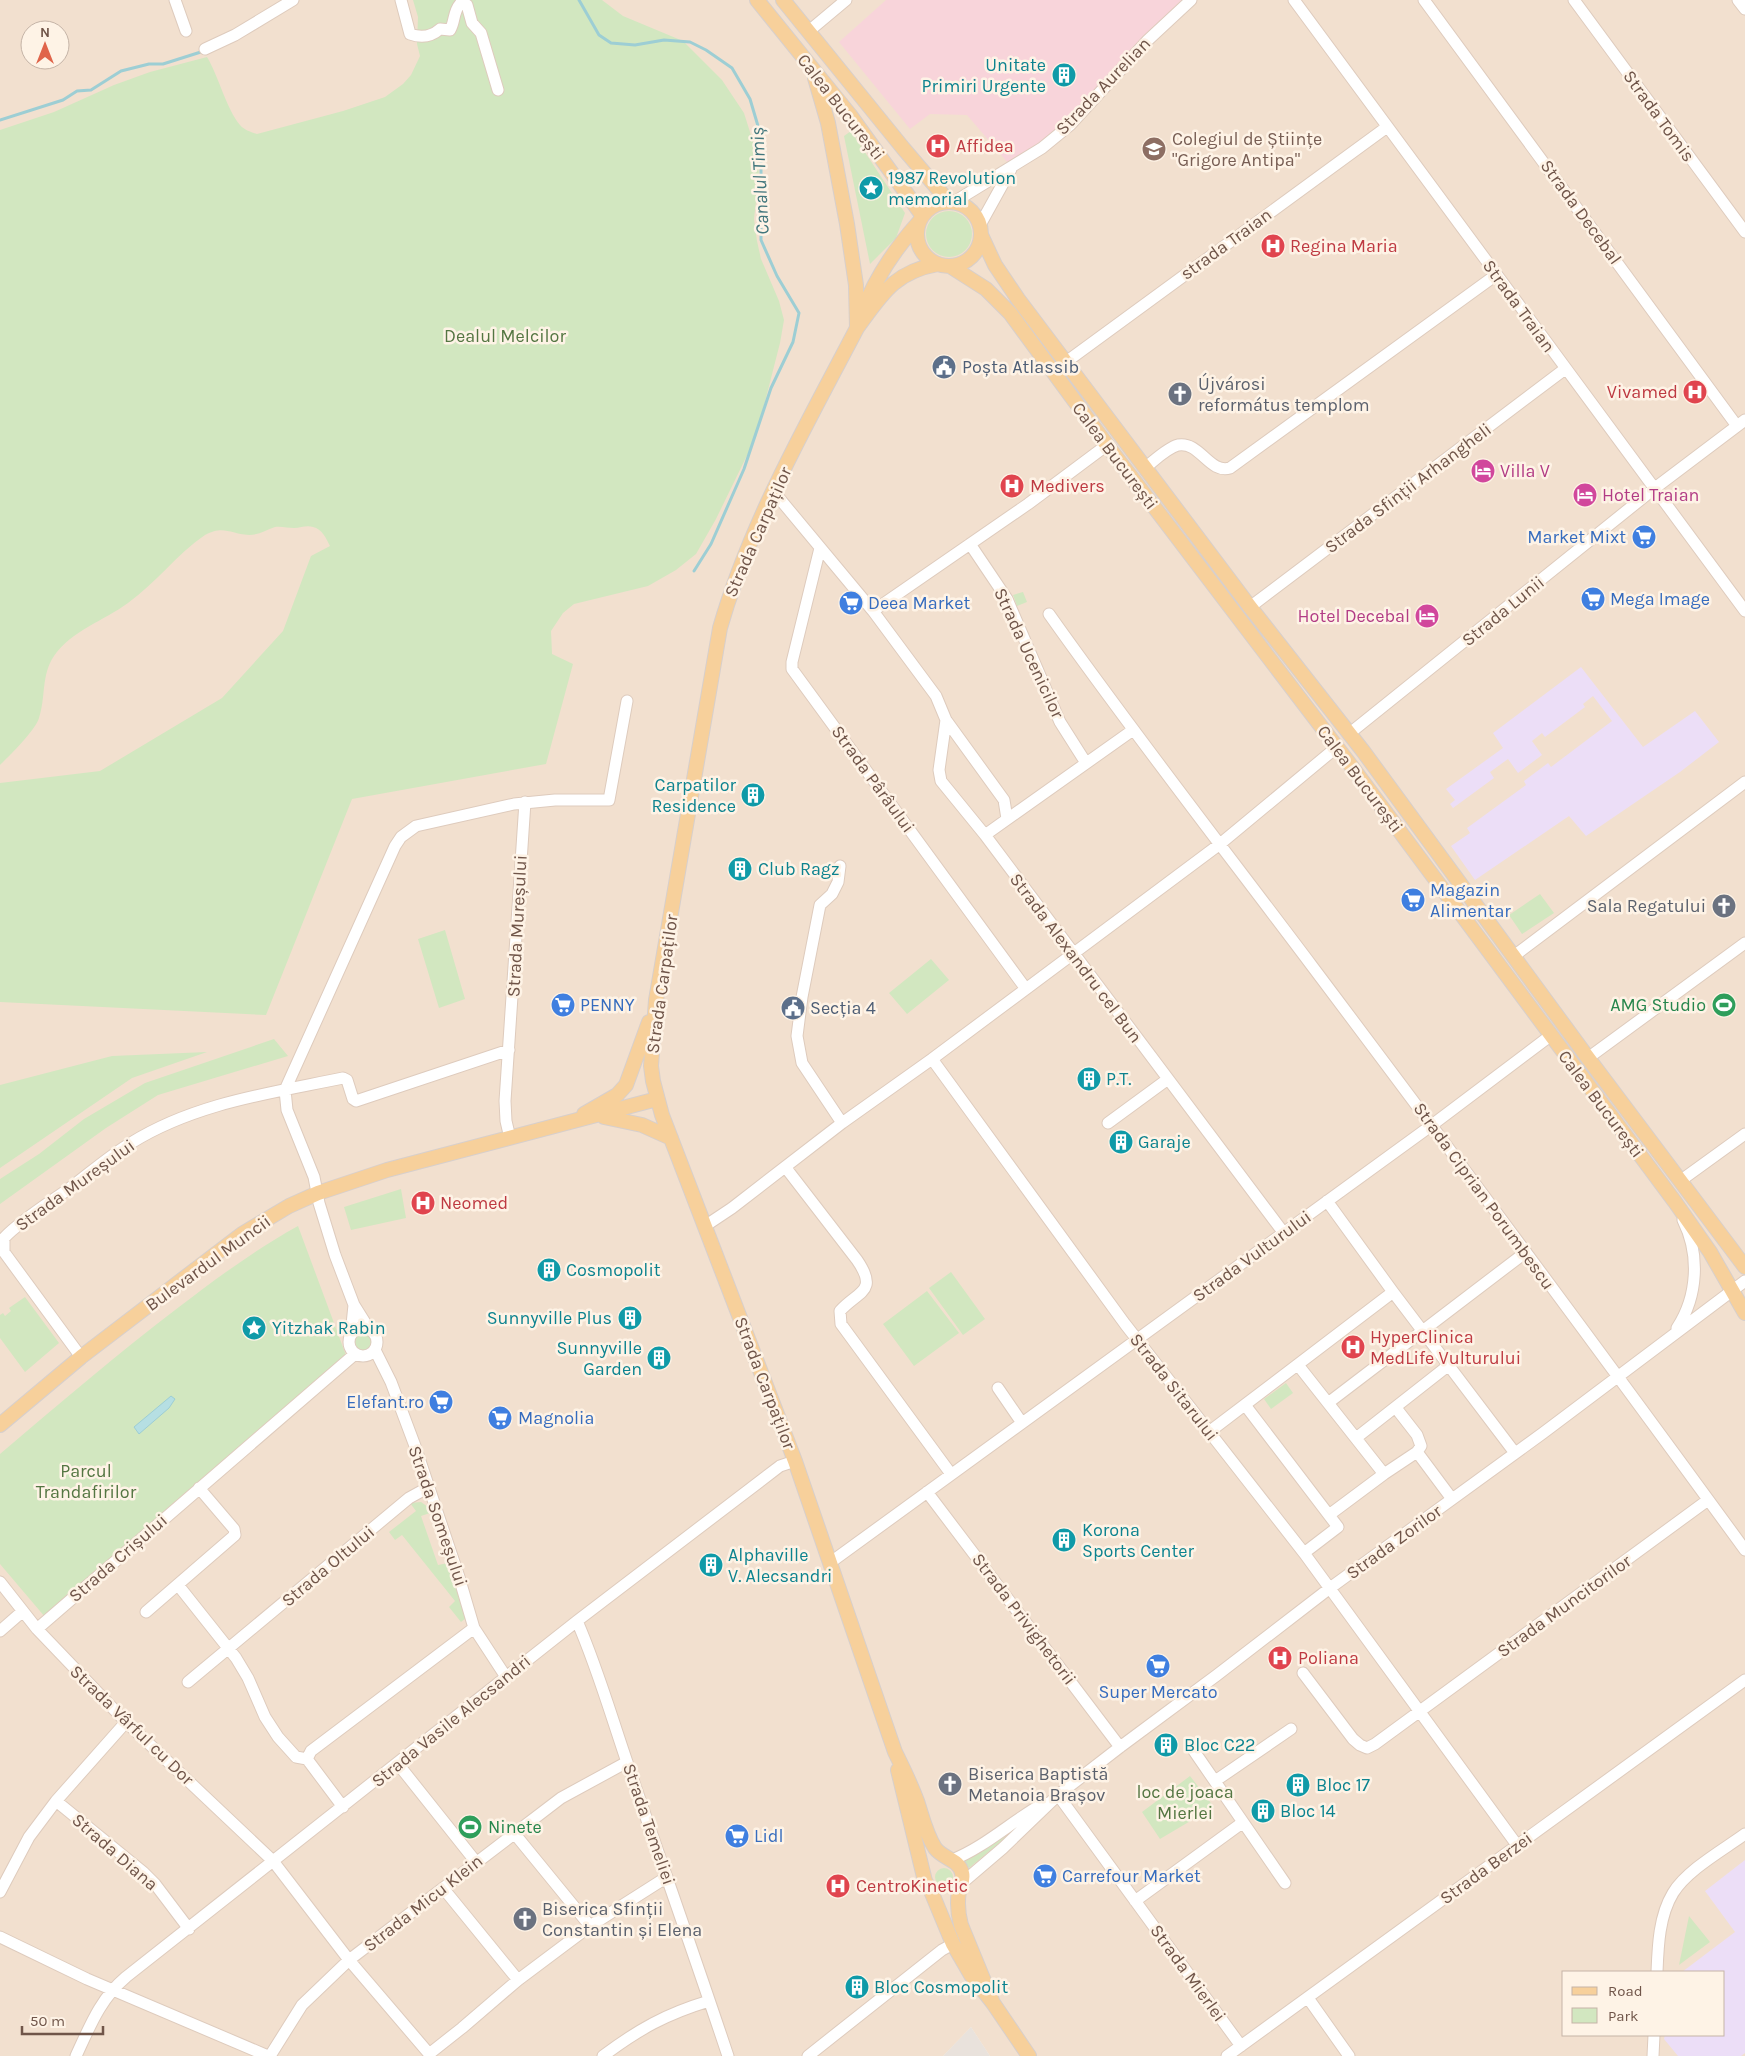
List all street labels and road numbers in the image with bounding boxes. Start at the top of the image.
street label: Strada Aurelian [1051,33,1155,139]
street label: Calea București [793,49,889,165]
street label: Strada Tomis [1618,66,1700,166]
street label: Strada Decebal [1536,155,1626,269]
street label: strada Traian [1176,203,1276,285]
street label: Strada Traian [1478,255,1560,357]
street label: Calea București [1067,398,1163,514]
street label: Strada Sfinții Arhangheli [1320,418,1496,558]
street label: Strada Carpaților [719,463,797,601]
street label: Strada Lunii [1457,571,1549,651]
street label: Strada Ucenicilor [989,584,1069,722]
street label: Strada Pârâului [827,721,919,837]
street label: Calea București [1312,721,1408,837]
street label: Strada Mureșului [502,854,532,998]
street label: Strada Alexandru cel Bun [1005,869,1147,1047]
street label: Strada Carpaților [641,913,683,1055]
street label: Calea București [1553,1046,1649,1162]
street label: Strada Ciprian Porumbescu [1409,1098,1559,1294]
street label: Strada Mureșului [11,1134,139,1236]
street label: Strada Vulturului [1188,1206,1316,1306]
street label: Bulevardul Muncii [141,1210,275,1316]
street label: Strada Carpaților [730,1314,801,1453]
street label: Strada Sitarului [1125,1329,1223,1445]
street label: Strada Someșului [404,1443,472,1589]
street label: Strada Zorilor [1342,1500,1446,1584]
street label: Strada Crișului [64,1509,172,1607]
street label: Strada Oltului [277,1521,379,1611]
street label: Strada Privighetorii [967,1549,1081,1689]
street label: Strada Muncitorilor [1493,1550,1636,1662]
street label: Strada Vasile Alecsandri [367,1650,535,1792]
street label: Strada Vârful cu Dor [65,1660,199,1790]
street label: Strada Temeliei [618,1760,680,1888]
street label: Strada Diana [67,1809,163,1895]
street label: Strada Berzei [1435,1827,1537,1909]
street label: Strada Micu Klein [359,1850,487,1956]
street label: Strada Mierlei [1145,1920,1231,2026]

